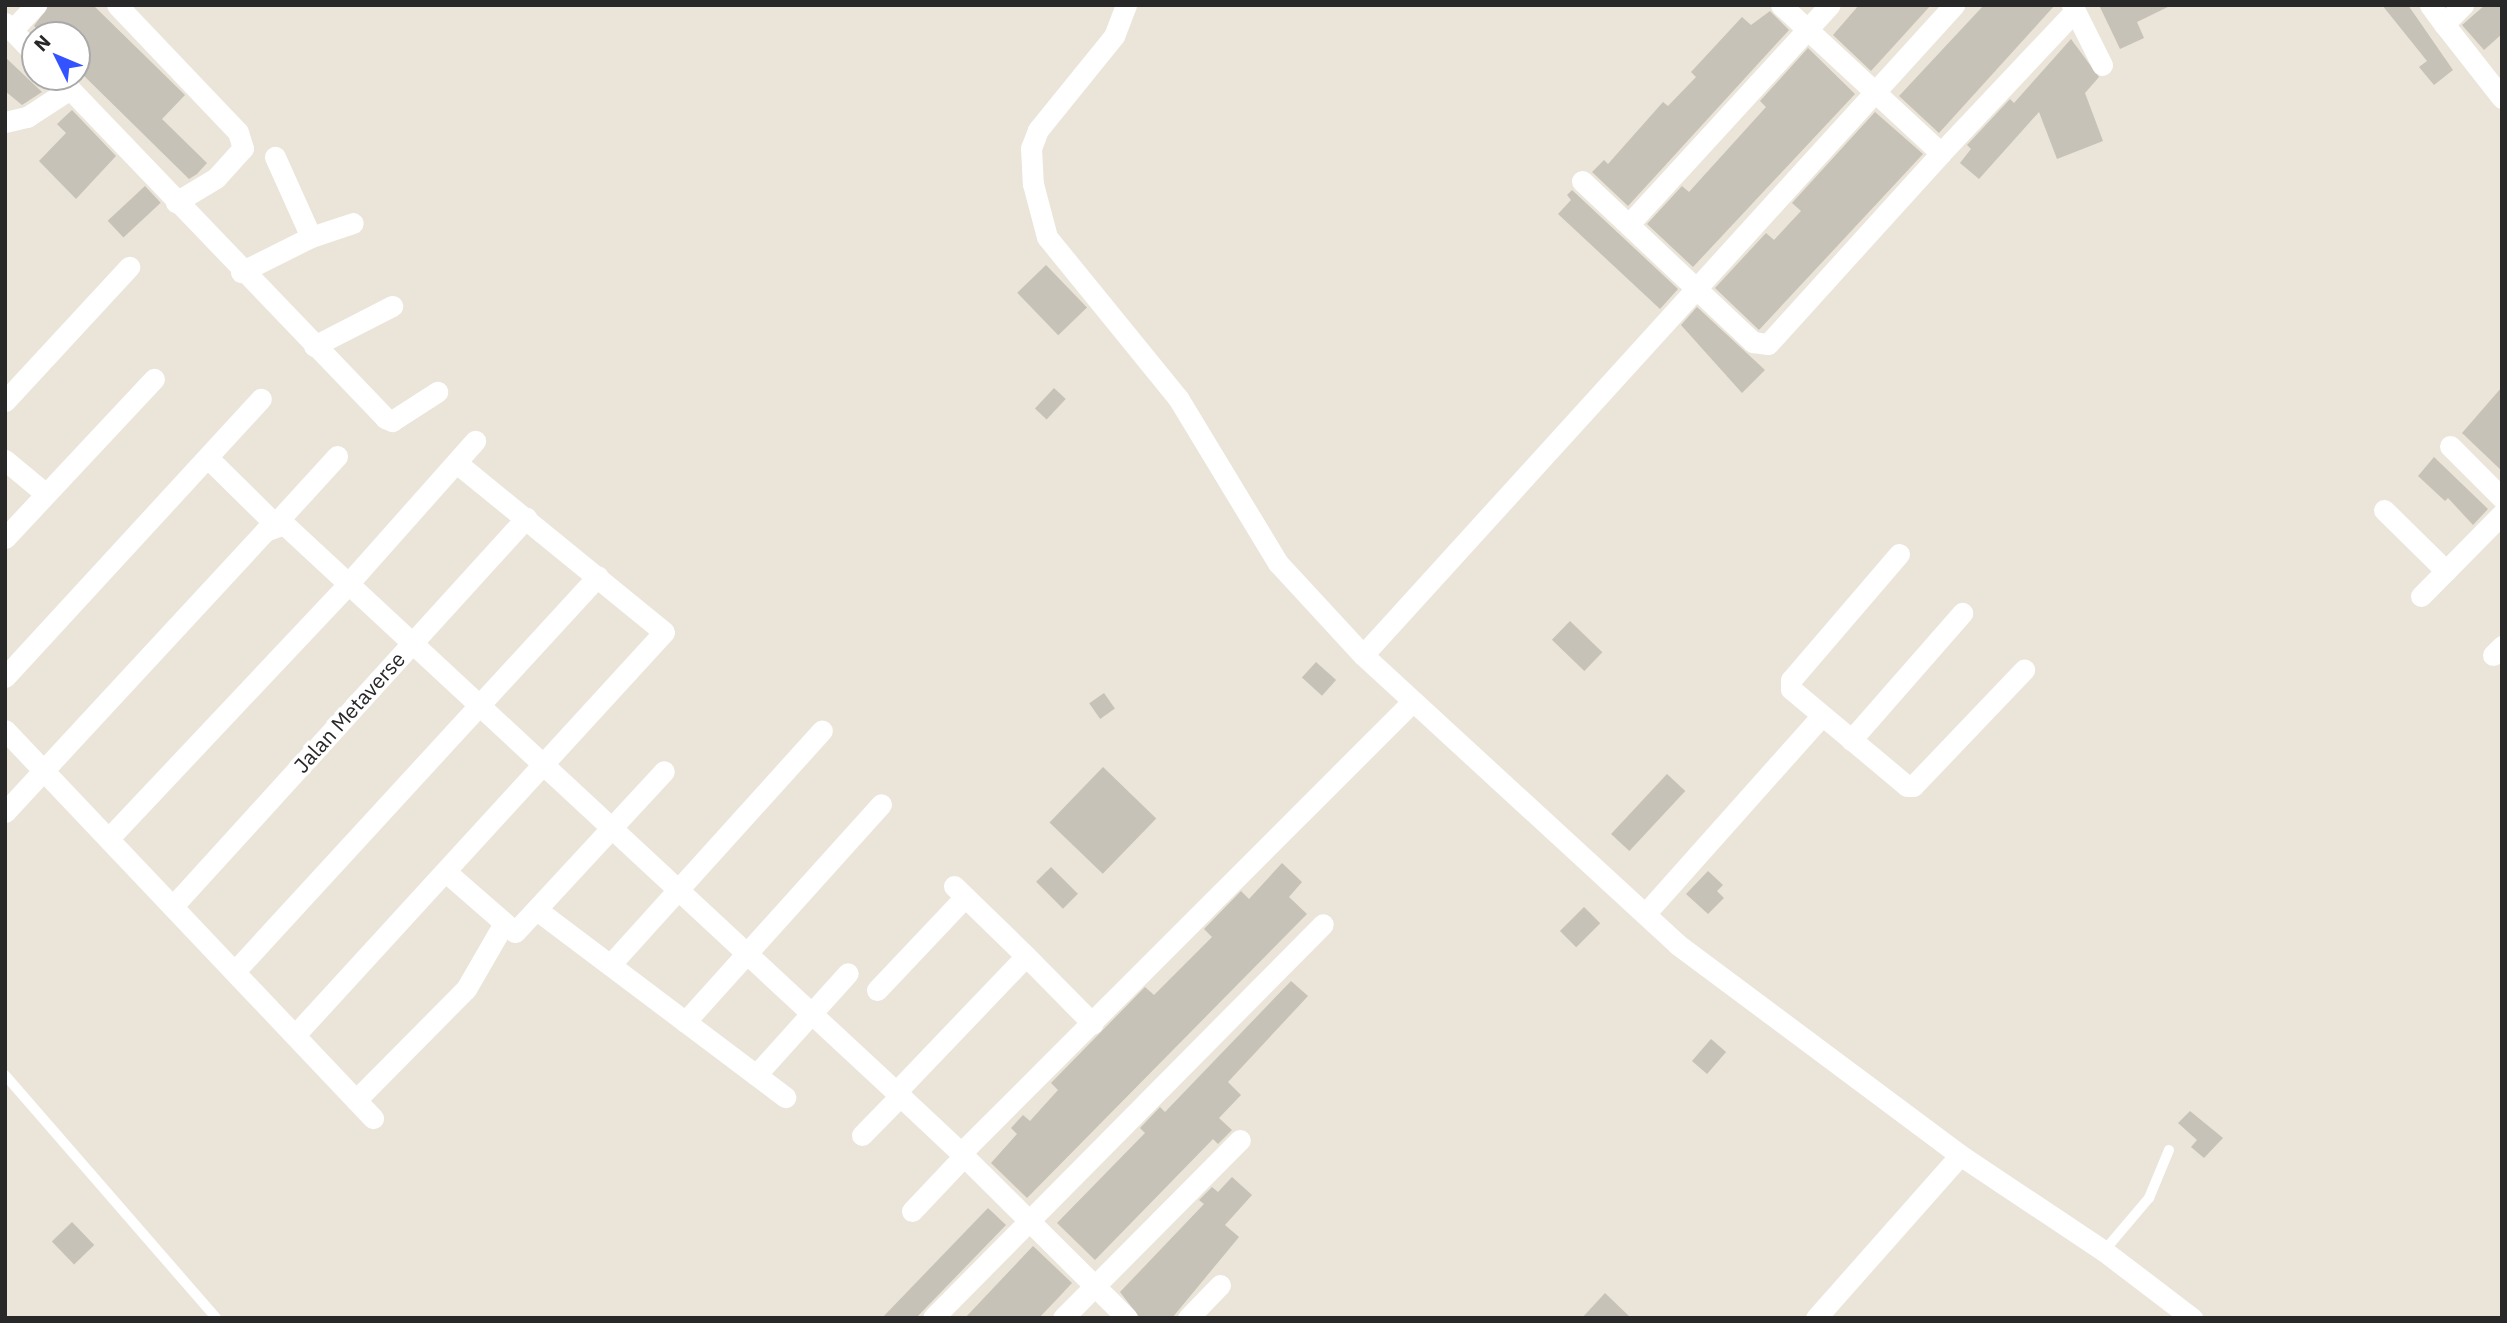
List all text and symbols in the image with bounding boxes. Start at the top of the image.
north arrow [21,21,91,91]
text: N [29,30,56,56]
street label: Jalan Metaverse [288,646,410,778]

